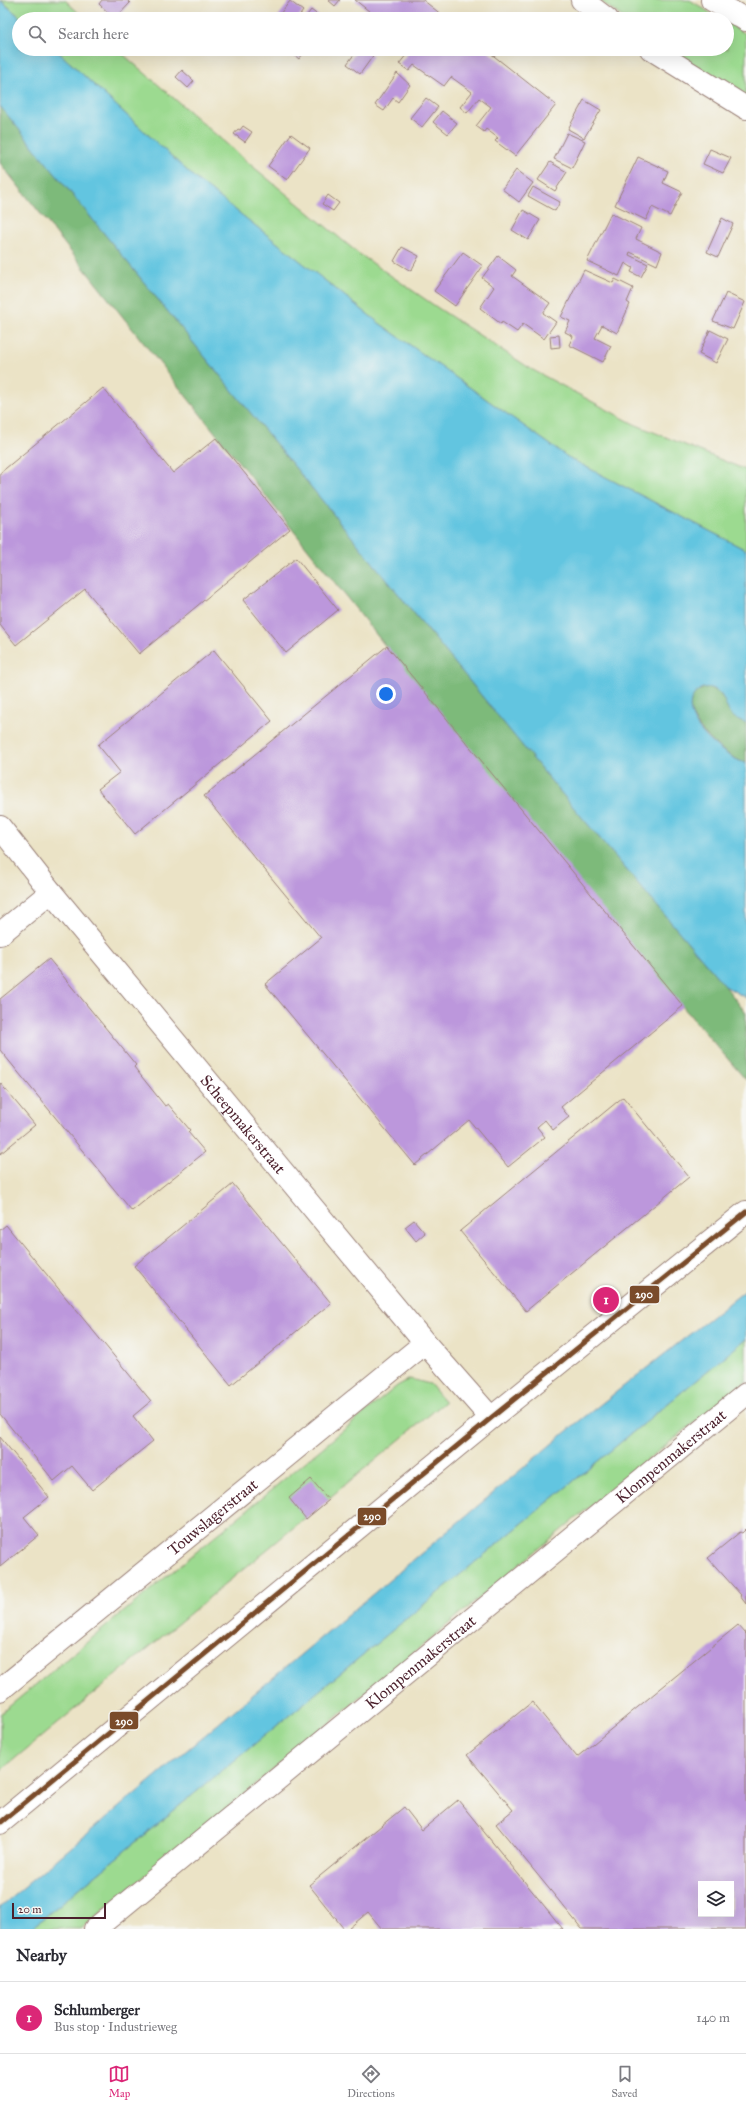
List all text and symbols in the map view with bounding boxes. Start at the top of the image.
search box [12,12,734,56]
icon: search [26,23,48,45]
text: Search here [58,25,129,43]
your location [376,684,396,704]
street label: Scheepmakerstraat [197,1071,290,1178]
pin: 1 [593,1285,619,1315]
line badge: 290 [629,1285,660,1304]
text: 290 [635,1288,653,1302]
street label: Klompenmakerstraat [611,1405,730,1507]
street label: Touwslagerstraat [163,1474,261,1559]
line badge: 290 [357,1507,387,1526]
text: 290 [363,1510,381,1524]
street label: Klompenmakerstraat [361,1611,480,1713]
line badge: 290 [109,1711,139,1730]
text: 290 [115,1715,133,1729]
map controls [698,1881,734,1917]
button: layers [698,1881,734,1917]
scale bar [12,1901,106,1920]
text: 20 m [18,1903,41,1916]
text: Nearby [16,1945,67,1966]
text: Schlumberger [54,2001,140,2019]
text: 1 [26,2010,32,2026]
text: 140 m [696,2010,730,2026]
text: Bus stop · Industrieweg [54,2019,177,2035]
tab: Map [108,2063,130,2100]
tab: Directions [347,2063,395,2100]
tab: Saved [611,2063,638,2100]

